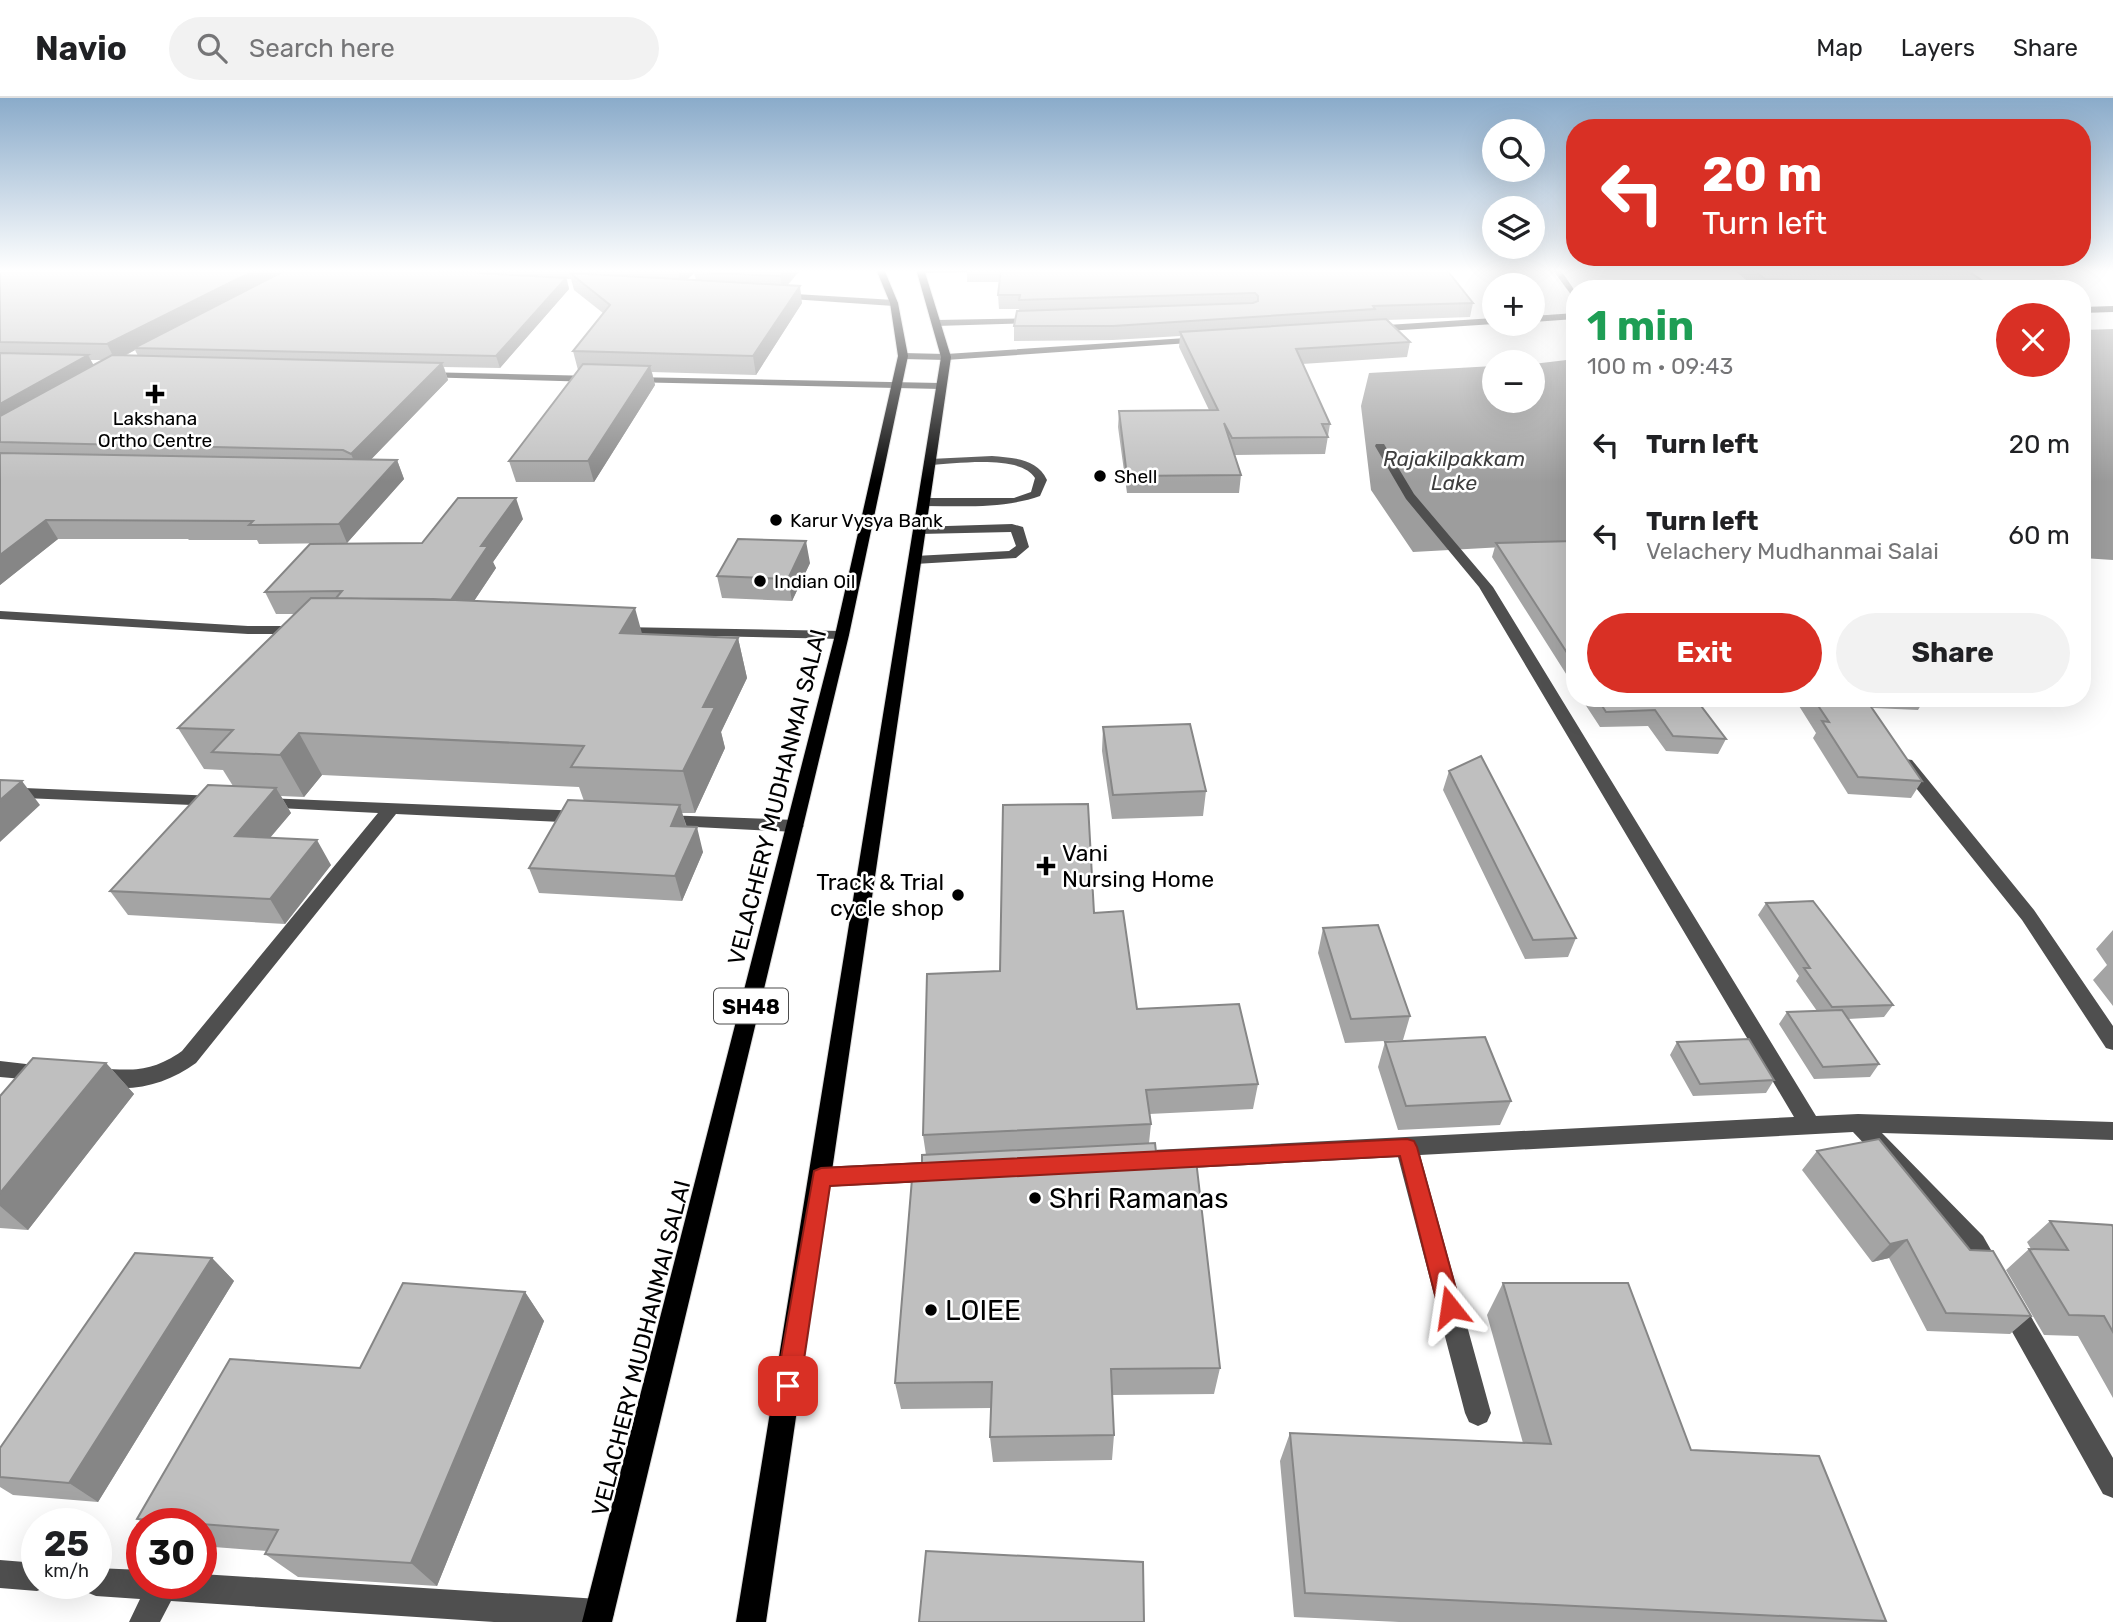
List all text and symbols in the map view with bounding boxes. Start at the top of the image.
search box [169,17,659,80]
text: Navio [35,29,127,68]
icon: search [193,29,231,67]
text: Search here [249,33,395,64]
text: Map [1816,34,1863,62]
text: Layers [1901,34,1975,62]
text: Share [2013,34,2078,62]
map controls [1482,119,1545,413]
button: search [1482,119,1545,182]
text: 20 m [1702,145,1823,203]
icon: left [1587,147,1678,238]
button: layers [1482,196,1545,259]
text: Turn left [1702,204,1827,242]
button: + [1482,273,1545,336]
text: 1 min [1587,301,1694,351]
button: close [1996,303,2070,377]
button: − [1482,350,1545,413]
text: 100 m · 09:43 [1587,352,1733,380]
marker: Lakshana Ortho Centre [145,384,165,404]
place label: Lakshana Ortho Centre [98,407,212,452]
icon: left [1587,426,1625,464]
text: Turn left [1646,429,1758,460]
text: 20 m [2009,429,2070,460]
water label: Rajakilpakkam Lake [1383,446,1525,495]
place label: Shell [1114,465,1157,488]
marker: Shell [1092,468,1108,484]
text: Turn left [1646,506,1758,537]
place label: Karur Vysya Bank [790,509,943,532]
marker: Karur Vysya Bank [768,512,784,528]
icon: left [1587,517,1625,555]
text: 60 m [2008,520,2070,551]
text: Velachery Mudhanmai Salai [1646,537,1939,565]
place label: Indian Oil [774,570,855,593]
marker: Indian Oil [752,573,768,589]
button: Exit [1587,613,1822,693]
button: Share [1836,613,2070,693]
street label: VELACHERY MUDHANMAI SALAI [722,626,832,968]
place label: Vani Nursing Home [1062,839,1214,893]
marker: Vani Nursing Home [1036,856,1056,876]
place label: Track & Trial cycle shop [816,868,944,922]
marker: Track & Trial cycle shop [950,887,966,903]
road number: SH48 [714,988,788,1024]
street label: VELACHERY MUDHANMAI SALAI [586,1177,696,1519]
place label: Shri Ramanas [1049,1182,1229,1215]
marker: Shri Ramanas [1027,1190,1043,1206]
position arrow [1413,1270,1487,1344]
place label: LOIEE [945,1294,1021,1327]
marker: LOIEE [923,1302,939,1318]
pin [758,1356,818,1416]
icon: arrive [769,1367,807,1405]
speed limit sign: 30 [126,1508,217,1599]
text: 25 [44,1523,89,1565]
text: km/h [44,1560,89,1582]

